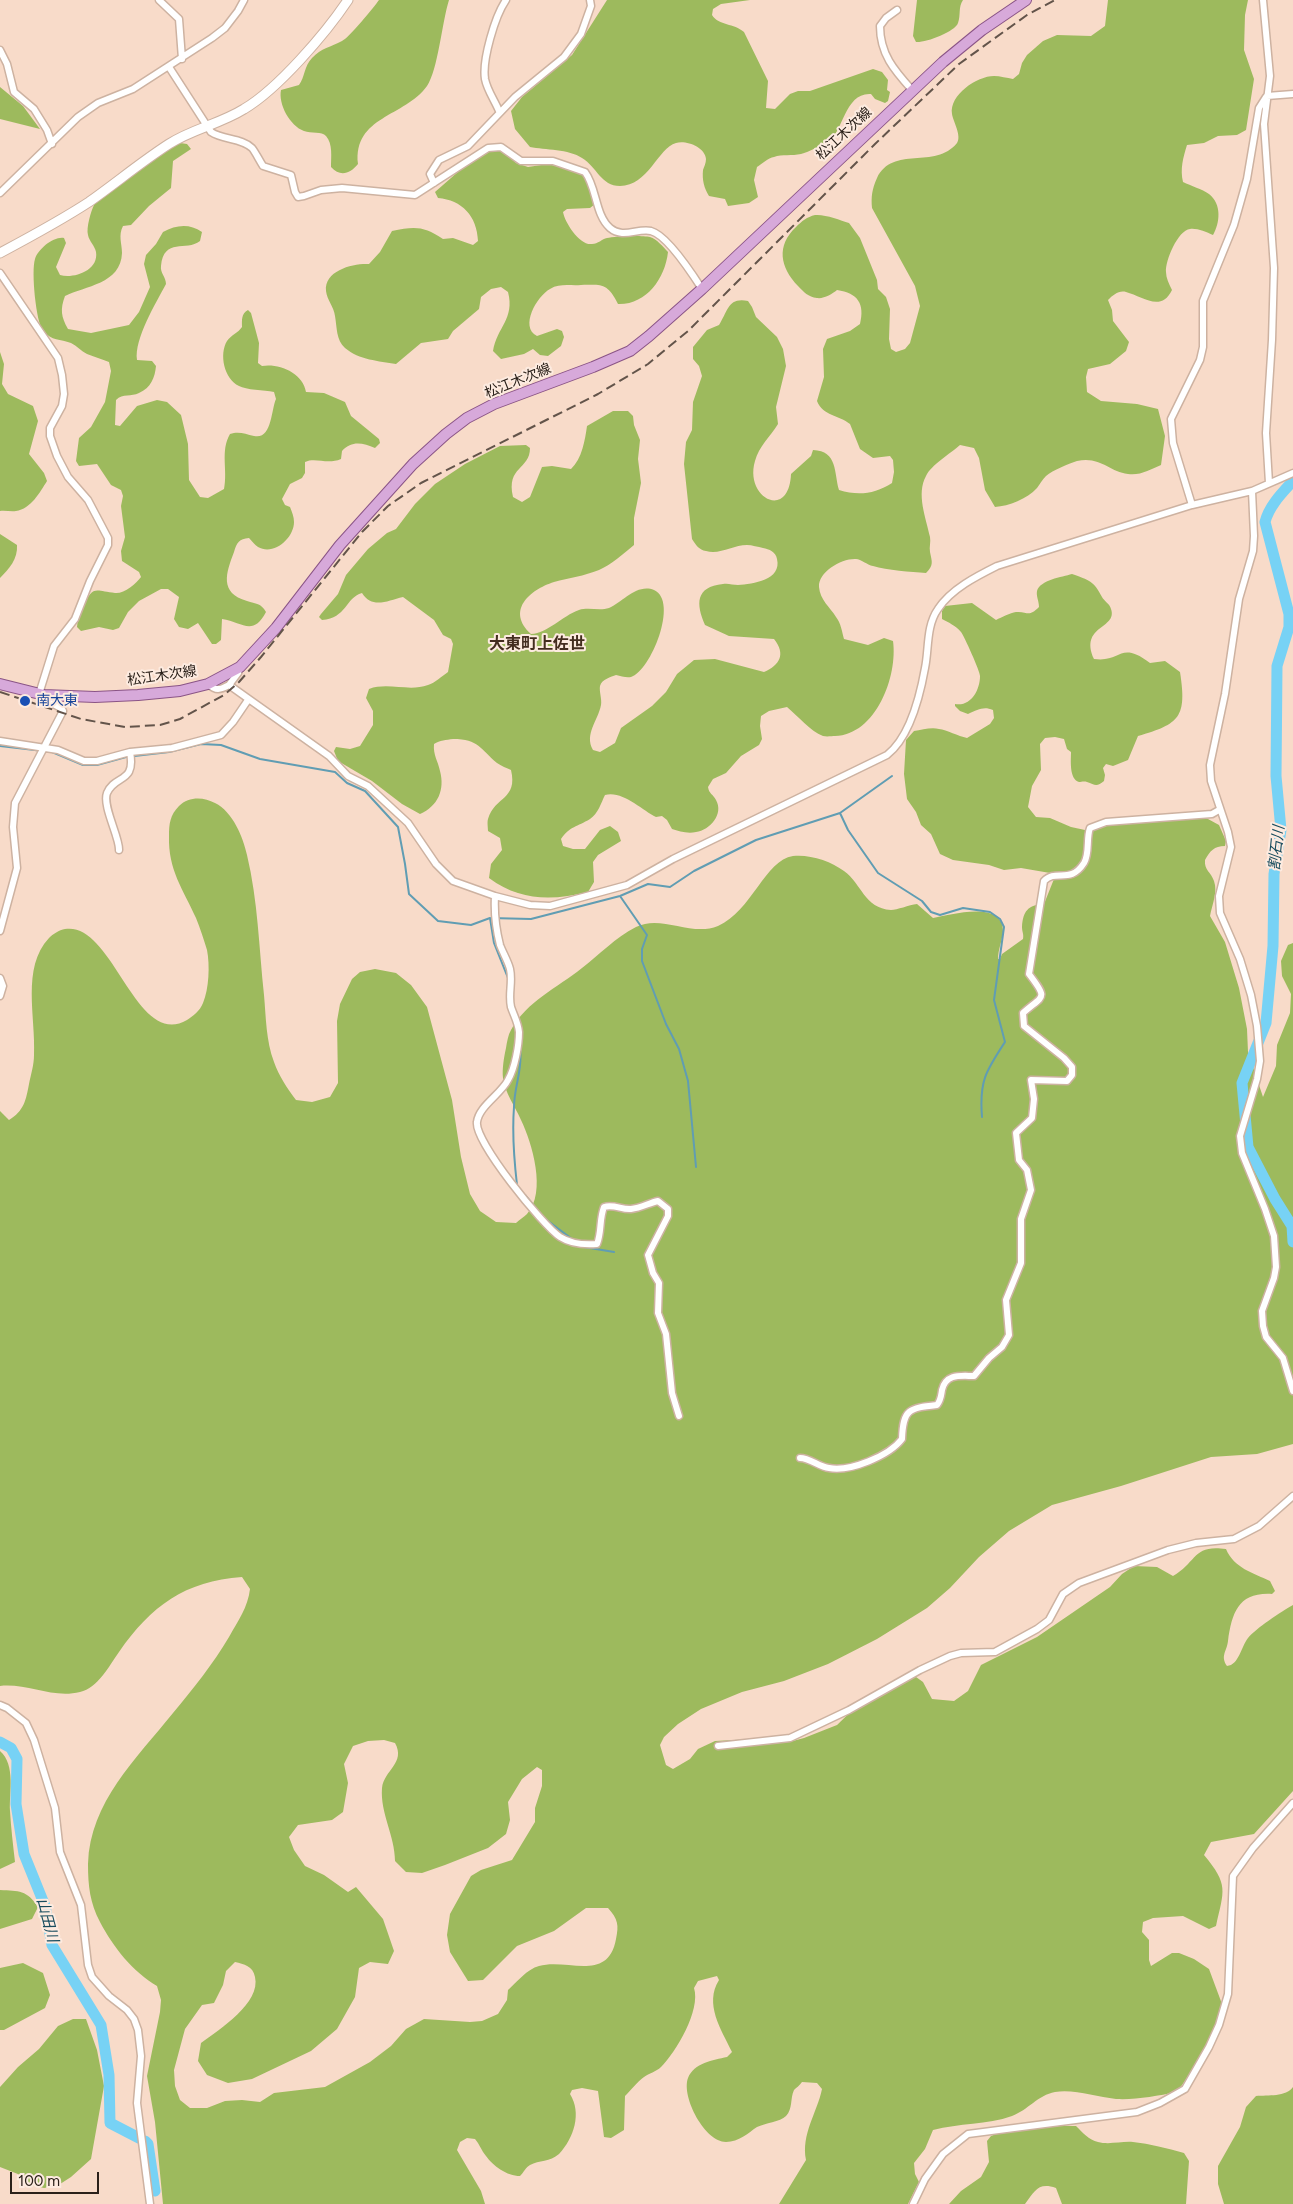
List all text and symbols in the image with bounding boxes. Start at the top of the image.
street label: 松江木次線 [813,104,875,164]
street label: 松江木次線 [482,360,554,402]
district label: 大東町上佐世 [489,634,585,654]
street label: 松江木次線 [126,663,198,689]
place label: 南大東 [36,693,78,709]
marker: 南大東 [18,694,32,708]
water label: 割石川 [1266,825,1288,871]
water label: 山田川 [32,1896,62,1944]
scale bar [12,2162,101,2194]
text: 100 m [18,2172,60,2190]

